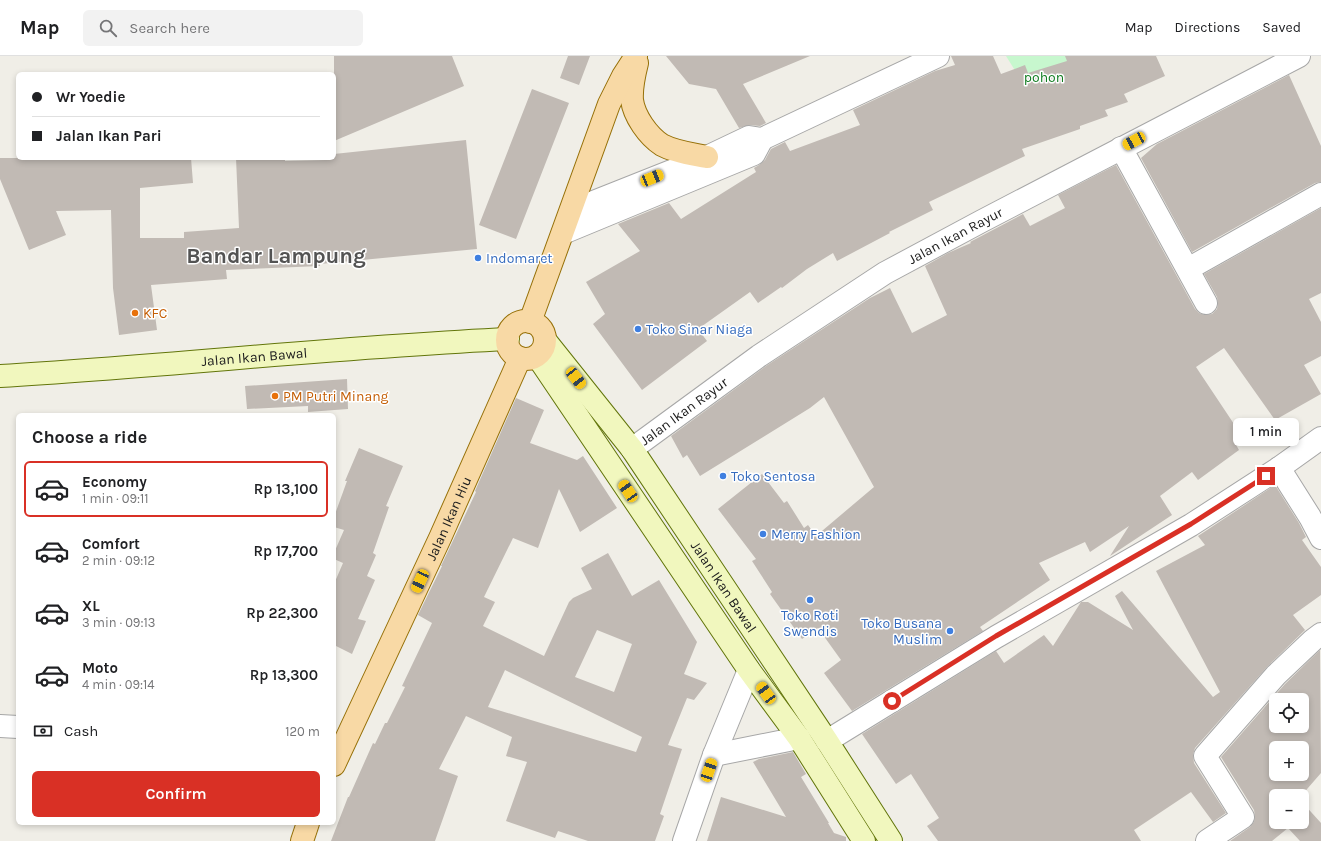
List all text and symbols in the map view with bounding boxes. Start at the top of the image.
search box [83,10,363,46]
text: Map [20,17,59,39]
icon: search [97,17,119,39]
text: Search here [129,19,210,37]
text: Map [1125,19,1153,36]
text: Directions [1175,19,1240,36]
text: Saved [1262,19,1301,36]
park label: pohon [1024,69,1064,86]
text: Wr Yoedie [56,88,125,106]
text: Jalan Ikan Pari [56,127,162,145]
car [1121,130,1147,152]
car [639,168,665,188]
street label: Jalan Ikan Rayur [905,203,1006,268]
district label: Bandar Lampung [186,243,366,269]
place label: Indomaret [486,250,553,267]
marker: Indomaret [473,253,483,263]
place label: KFC [143,305,167,322]
marker: KFC [130,308,140,318]
place label: Toko Sinar Niaga [646,321,753,338]
marker: Toko Sinar Niaga [633,324,643,334]
street label: Jalan Ikan Bawal [201,344,308,370]
car [564,365,588,391]
street label: Jalan Ikan Rayur [636,373,732,449]
place label: PM Putri Minang [283,388,389,405]
marker: PM Putri Minang [270,391,280,401]
callout: 1 min [1233,418,1299,446]
text: 1 min [1250,424,1282,439]
text: Choose a ride [32,426,147,448]
route end [1257,467,1275,485]
place label: Toko Sentosa [731,468,816,485]
icon: car [34,471,70,507]
marker: Toko Sentosa [718,471,728,481]
text: Economy [82,473,147,491]
street label: Jalan Ikan Hiu [422,474,475,563]
car [616,478,640,504]
text: Rp 13,100 [254,480,318,498]
text: 1 min · 09:11 [82,491,149,506]
place label: Merry Fashion [771,526,861,543]
marker: Merry Fashion [758,529,768,539]
icon: car [34,533,70,569]
text: Comfort [82,535,140,553]
street label: Jalan Ikan Bawal [687,538,761,636]
text: Rp 17,700 [253,542,318,560]
text: 2 min · 09:12 [82,553,155,568]
car [409,568,431,594]
icon: car [34,595,70,631]
marker: Toko Roti Swendis [805,595,815,605]
text: XL [82,597,100,615]
text: Rp 22,300 [246,604,318,622]
place label: Toko Roti Swendis [781,607,839,640]
text: 3 min · 09:13 [82,615,155,630]
place label: Toko Busana Muslim [861,615,942,648]
marker: Toko Busana Muslim [945,626,955,636]
icon: car [34,657,70,693]
text: Moto [82,659,118,677]
text: Rp 13,300 [250,666,318,684]
text: 4 min · 09:14 [82,677,155,692]
car [754,680,778,706]
route start [883,692,901,710]
map controls [1269,693,1309,829]
button: locate [1269,693,1309,733]
icon: cash [32,720,54,742]
text: Cash [64,722,98,740]
text: 120 m [285,724,320,739]
button: + [1269,741,1309,781]
car [699,757,719,783]
button: Confirm [32,771,320,817]
button: − [1269,789,1309,829]

